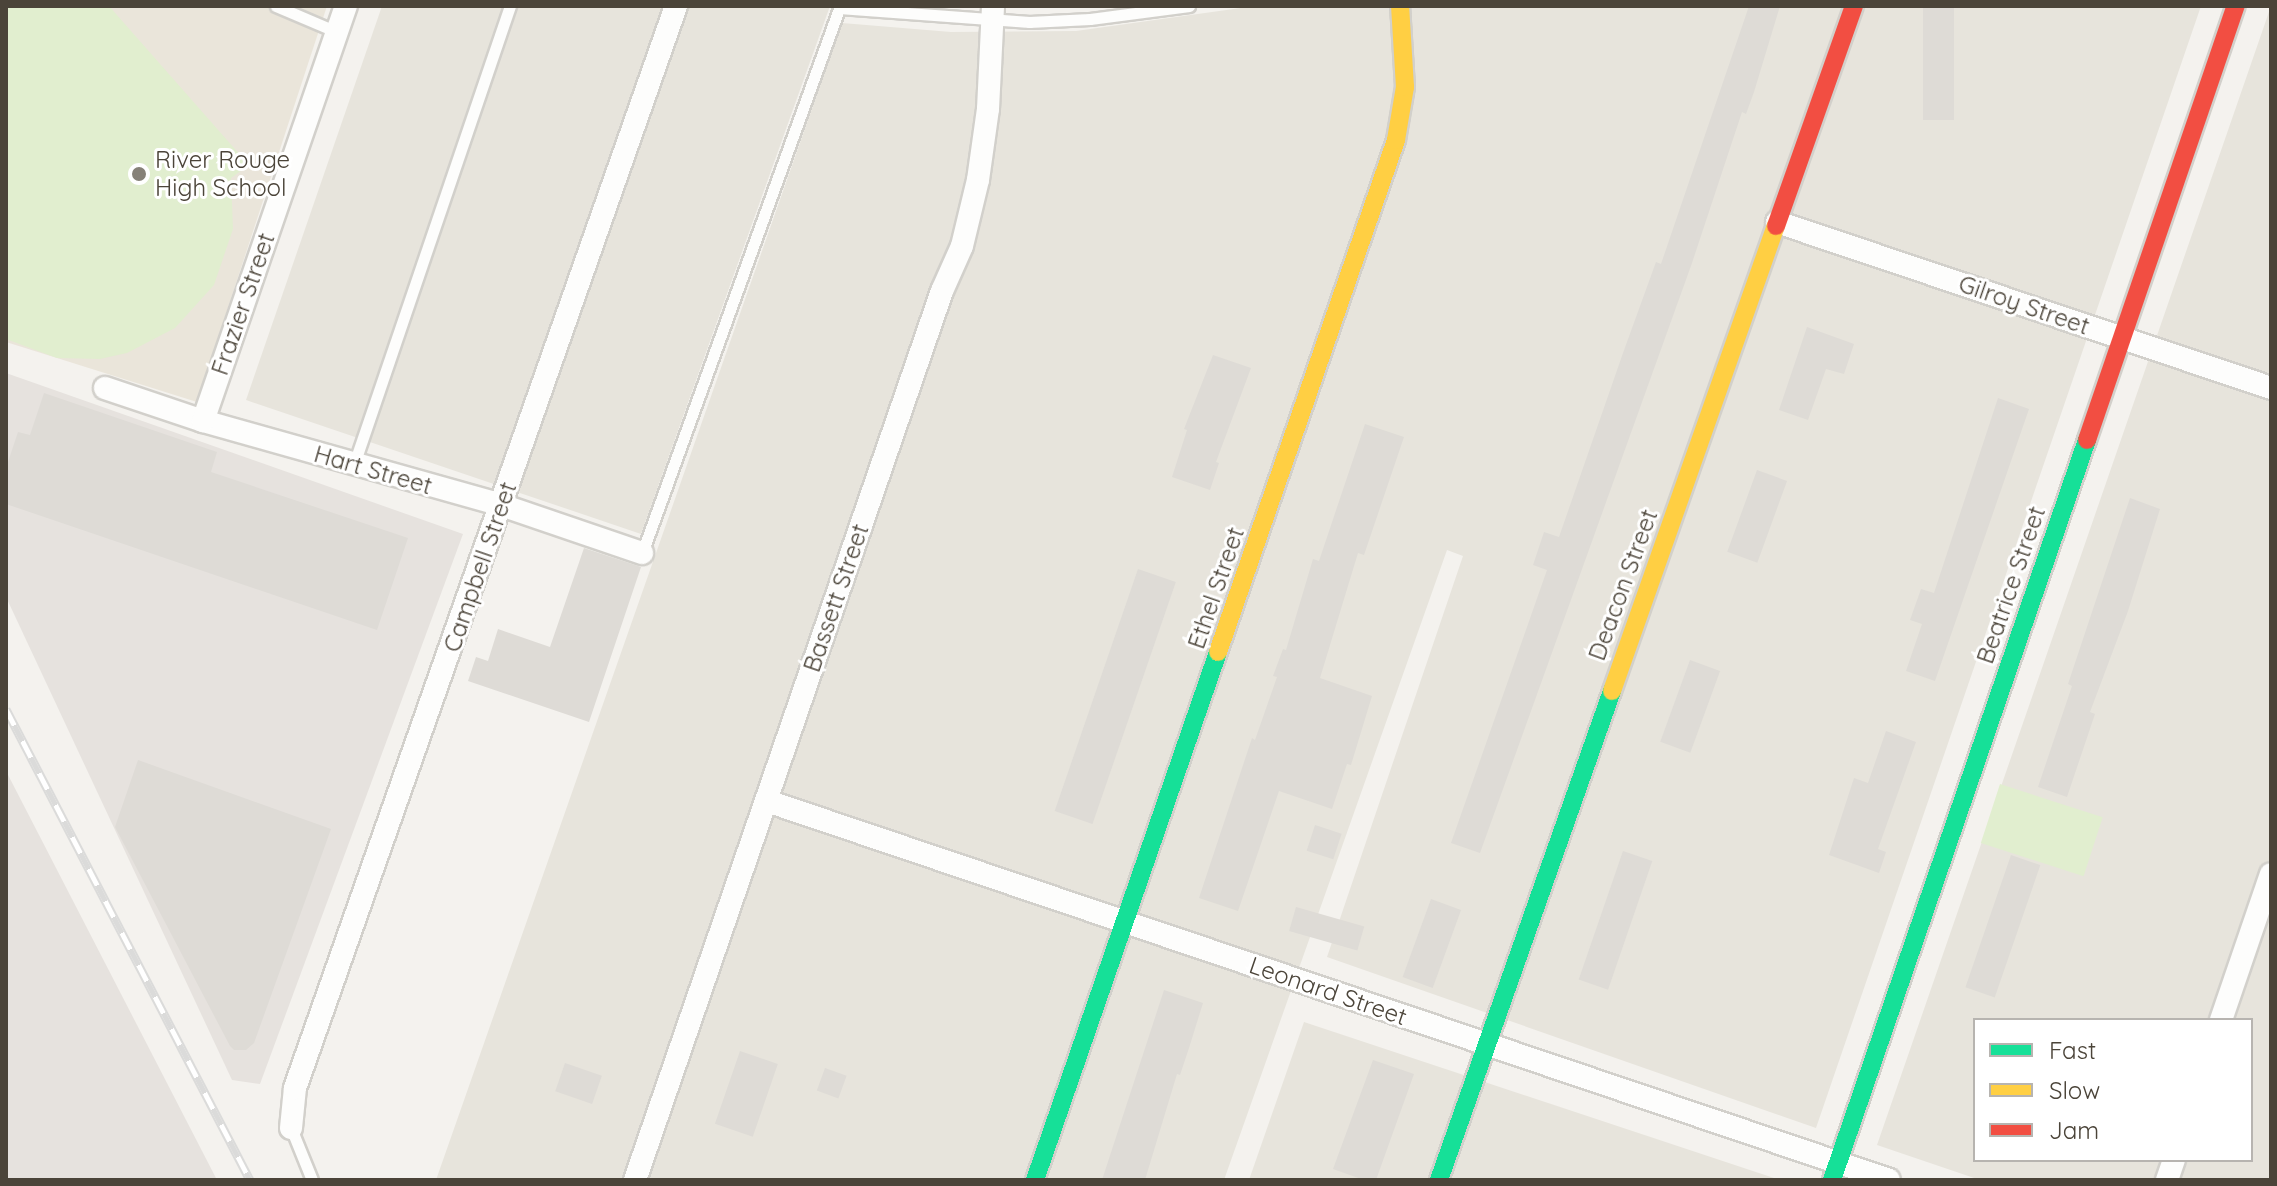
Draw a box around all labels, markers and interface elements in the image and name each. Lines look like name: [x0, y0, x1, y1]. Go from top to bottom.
place label: River Rouge High School: [155, 146, 290, 202]
marker: River Rouge High School: [130, 165, 148, 183]
street label: Frazier Street: [205, 229, 281, 379]
street label: Gilroy Street: [1955, 269, 2093, 341]
street label: Hart Street: [311, 439, 435, 501]
street label: Campbell Street: [437, 478, 523, 656]
street label: Beatrice Street: [1971, 503, 2051, 667]
street label: Deacon Street: [1582, 506, 1664, 664]
street label: Bassett Street: [797, 520, 875, 676]
street label: Ethel Street: [1182, 523, 1250, 653]
street label: Leonard Street: [1245, 951, 1411, 1031]
legend: [1973, 1018, 2253, 1162]
text: Fast: [2049, 1035, 2096, 1065]
text: Slow: [2049, 1075, 2100, 1105]
text: Jam: [2049, 1115, 2099, 1145]

